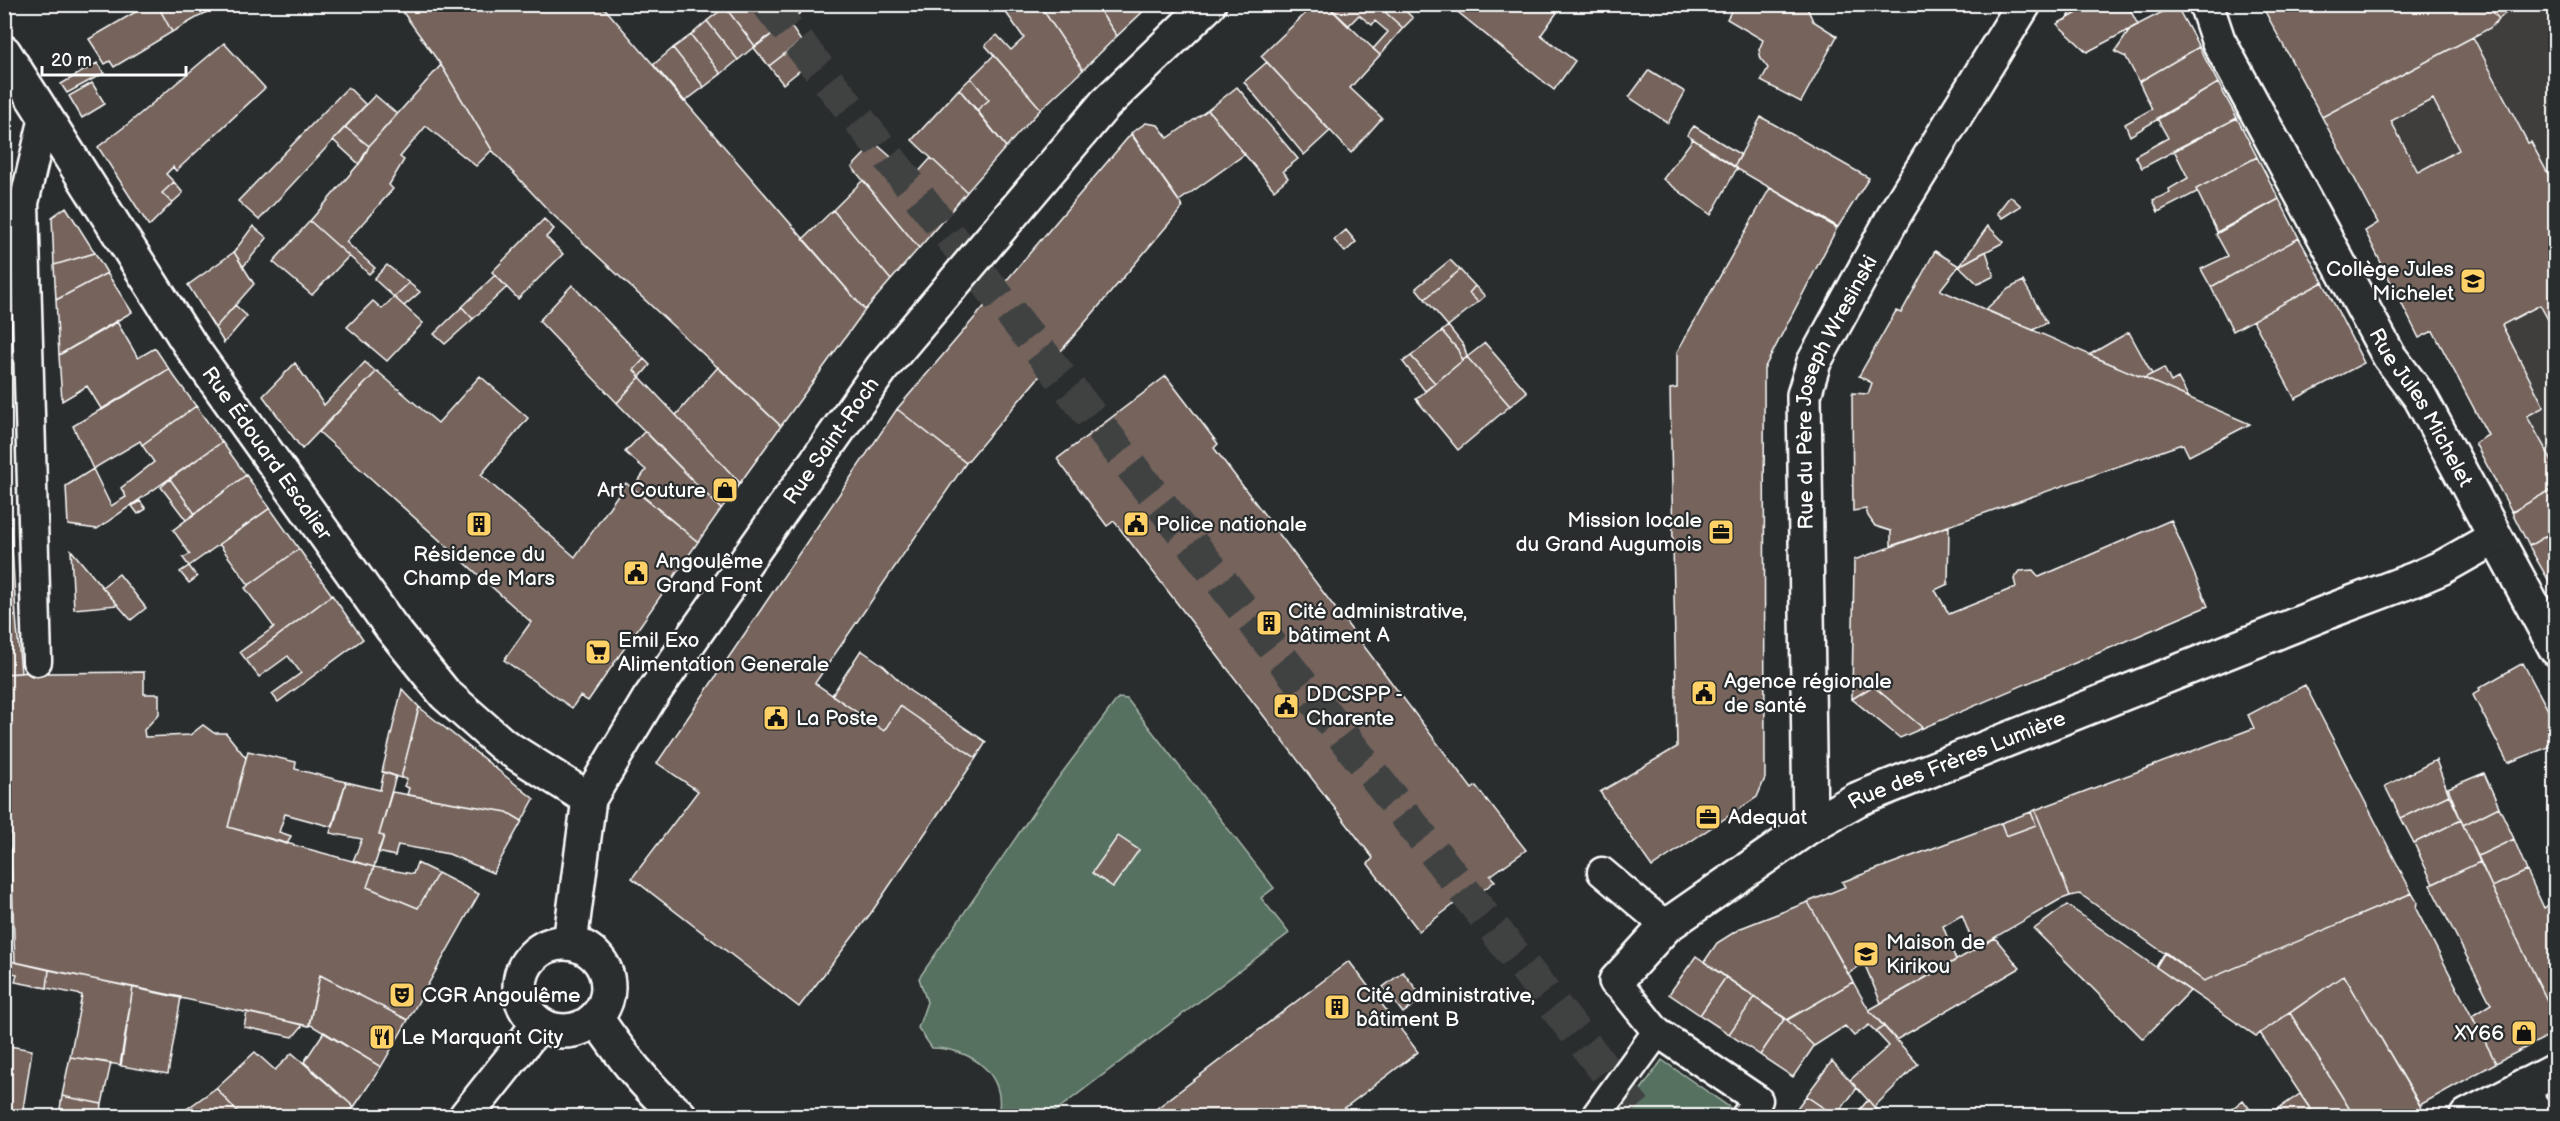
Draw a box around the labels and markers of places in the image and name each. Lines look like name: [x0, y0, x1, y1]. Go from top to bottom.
place label: Collège Jules Michelet: [2326, 257, 2455, 306]
school or university icon: Collège Jules Michelet: [2458, 266, 2488, 296]
shop icon: Art Couture: [710, 475, 740, 505]
place label: Art Couture: [597, 478, 706, 503]
place label: Mission locale du Grand Augumois: [1516, 508, 1702, 557]
building icon: Résidence du Champ de Mars: [464, 509, 494, 539]
public building icon: Police nationale: [1121, 509, 1151, 539]
place label: Police nationale: [1156, 512, 1307, 537]
office icon: Mission locale du Grand Augumois: [1706, 517, 1736, 547]
place label: Résidence du Champ de Mars: [403, 542, 555, 591]
place label: Angoulême Grand Font: [656, 549, 763, 598]
public building icon: Angoulême Grand Font: [621, 558, 651, 588]
place label: Cité administrative, bâtiment A: [1288, 599, 1467, 648]
building icon: Cité administrative, bâtiment A: [1254, 608, 1284, 638]
place label: Emil Exo Alimentation Generale: [618, 628, 829, 677]
supermarket icon: Emil Exo Alimentation Generale: [583, 637, 613, 667]
place label: Agence régionale de santé: [1724, 669, 1892, 718]
public building icon: Agence régionale de santé: [1689, 678, 1719, 708]
place label: DDCSPP - Charente: [1306, 682, 1403, 731]
public building icon: DDCSPP - Charente: [1271, 691, 1301, 721]
public building icon: La Poste: [761, 703, 791, 733]
place label: La Poste: [796, 706, 878, 731]
office icon: Adequat: [1693, 802, 1723, 832]
place label: Adequat: [1728, 805, 1808, 830]
place label: Maison de Kirikou: [1886, 930, 1985, 979]
school or university icon: Maison de Kirikou: [1851, 939, 1881, 969]
theatre icon: CGR Angoulême: [387, 980, 417, 1010]
place label: CGR Angoulême: [422, 983, 581, 1008]
place label: Cité administrative, bâtiment B: [1356, 983, 1535, 1032]
building icon: Cité administrative, bâtiment B: [1322, 992, 1352, 1022]
shop icon: XY66: [2509, 1018, 2539, 1048]
place label: XY66: [2453, 1021, 2504, 1046]
restaurant icon: Le Marquant City: [367, 1022, 397, 1052]
place label: Le Marquant City: [401, 1025, 564, 1050]

